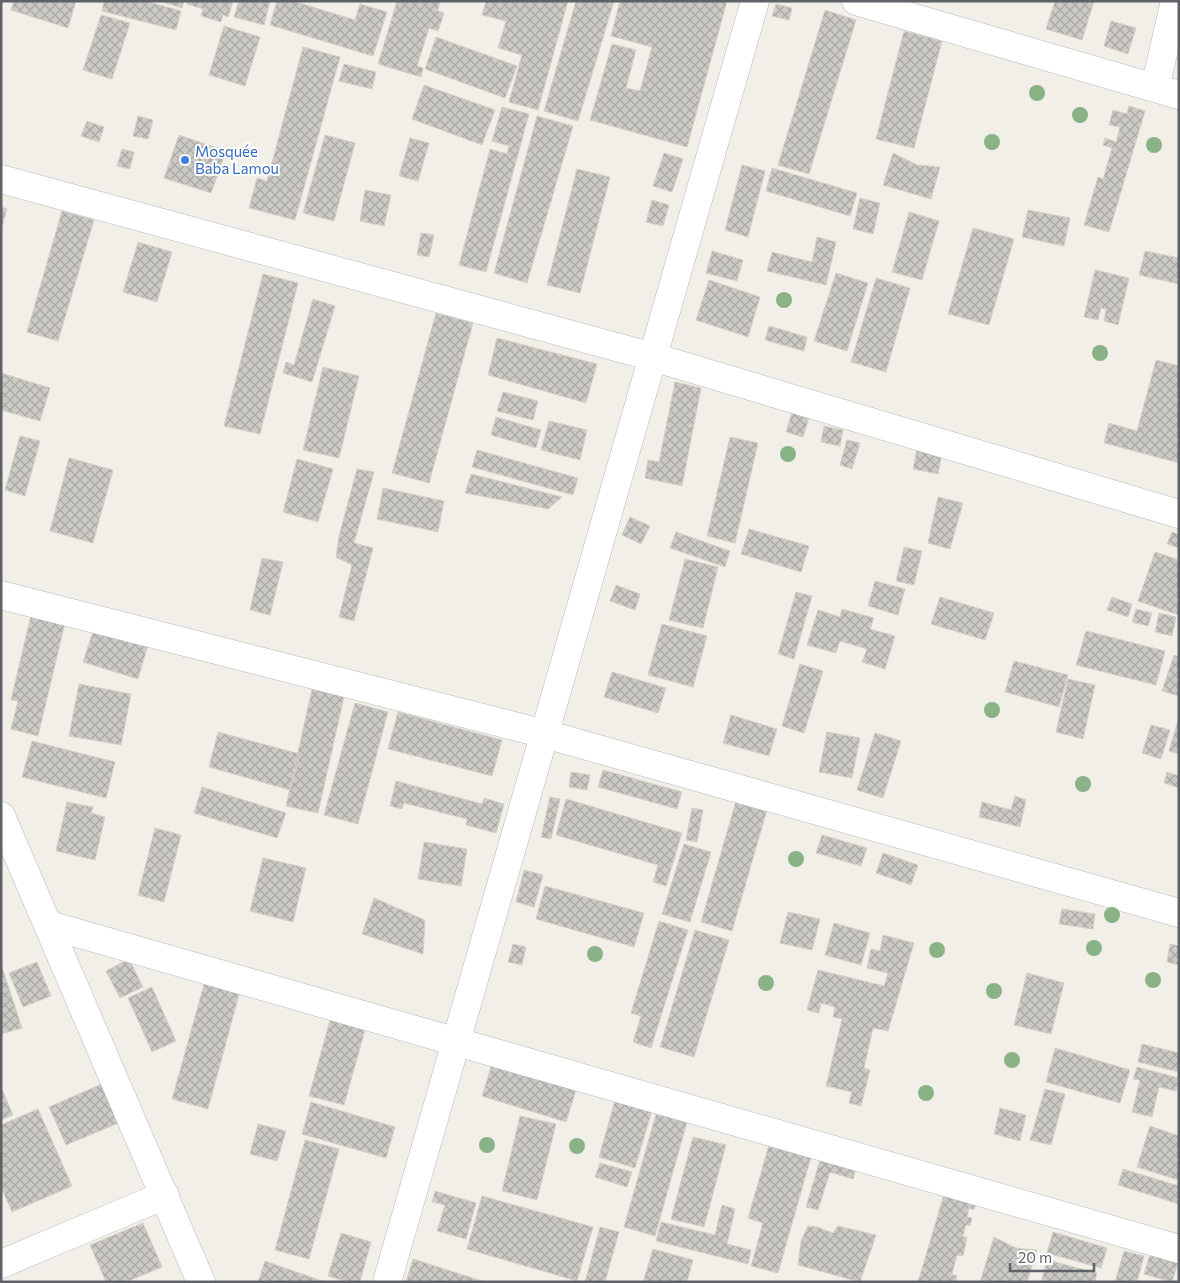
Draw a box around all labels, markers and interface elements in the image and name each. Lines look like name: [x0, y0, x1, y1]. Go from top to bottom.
place label: Mosquée Baba Lamou: [195, 142, 279, 177]
marker: Mosquée Baba Lamou: [179, 154, 191, 166]
scale bar: [1010, 1240, 1094, 1272]
text: 20 m: [1018, 1248, 1052, 1266]

